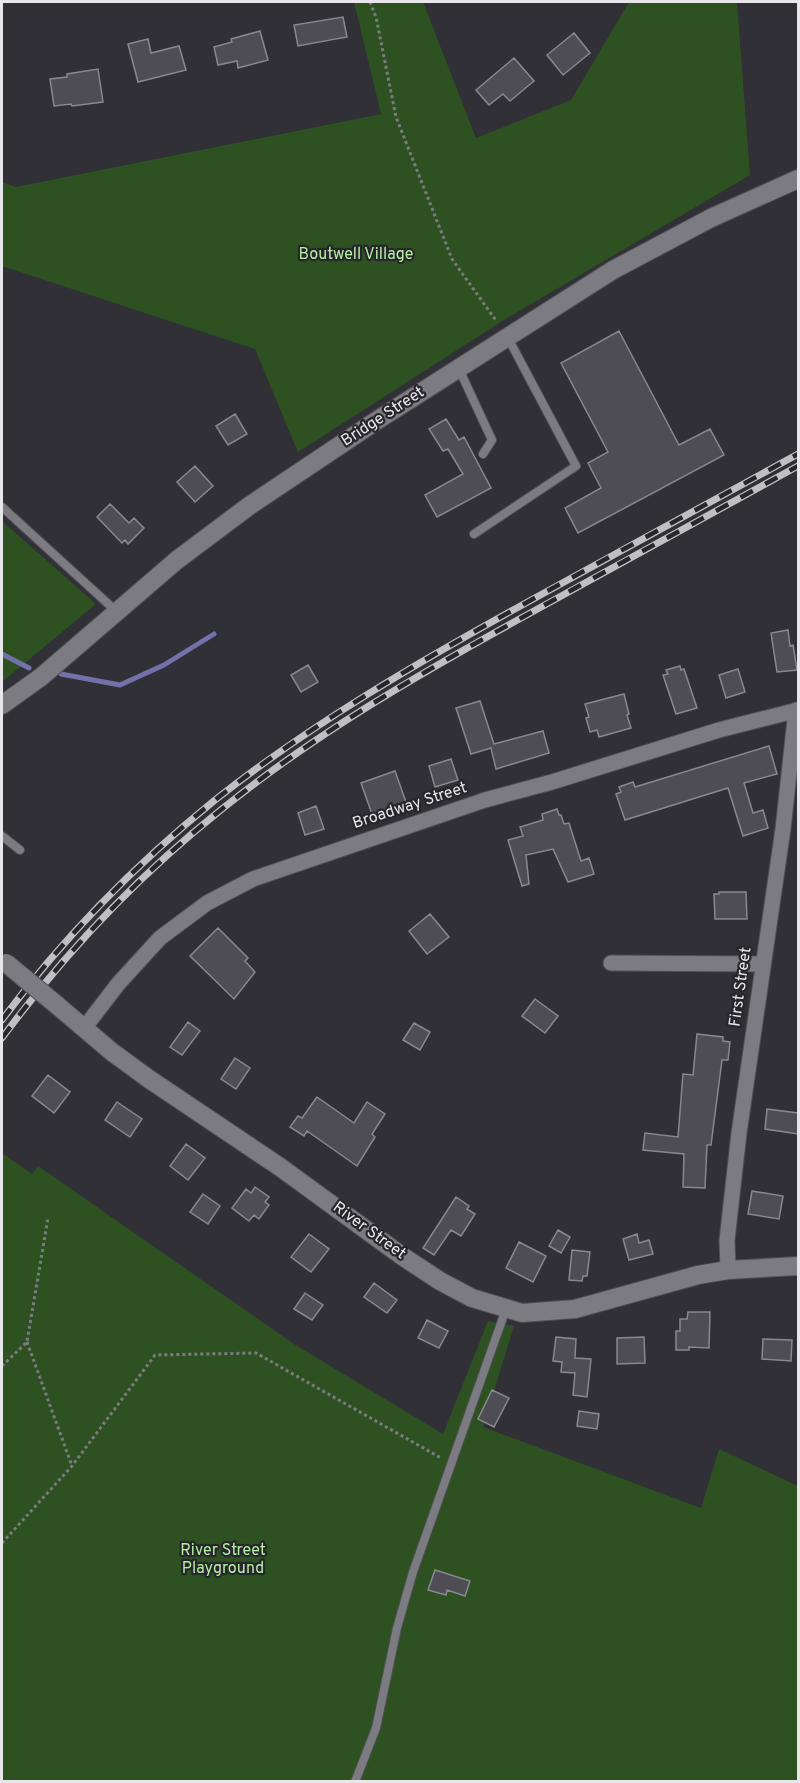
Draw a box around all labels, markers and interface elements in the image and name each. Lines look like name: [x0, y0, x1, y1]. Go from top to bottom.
park label: Boutwell Village: [299, 245, 413, 265]
street label: Bridge Street: [338, 383, 428, 451]
street label: Broadway Street: [350, 778, 470, 834]
street label: First Street: [726, 946, 756, 1028]
street label: River Street: [328, 1198, 410, 1264]
park label: River Street Playground: [180, 1541, 266, 1579]

